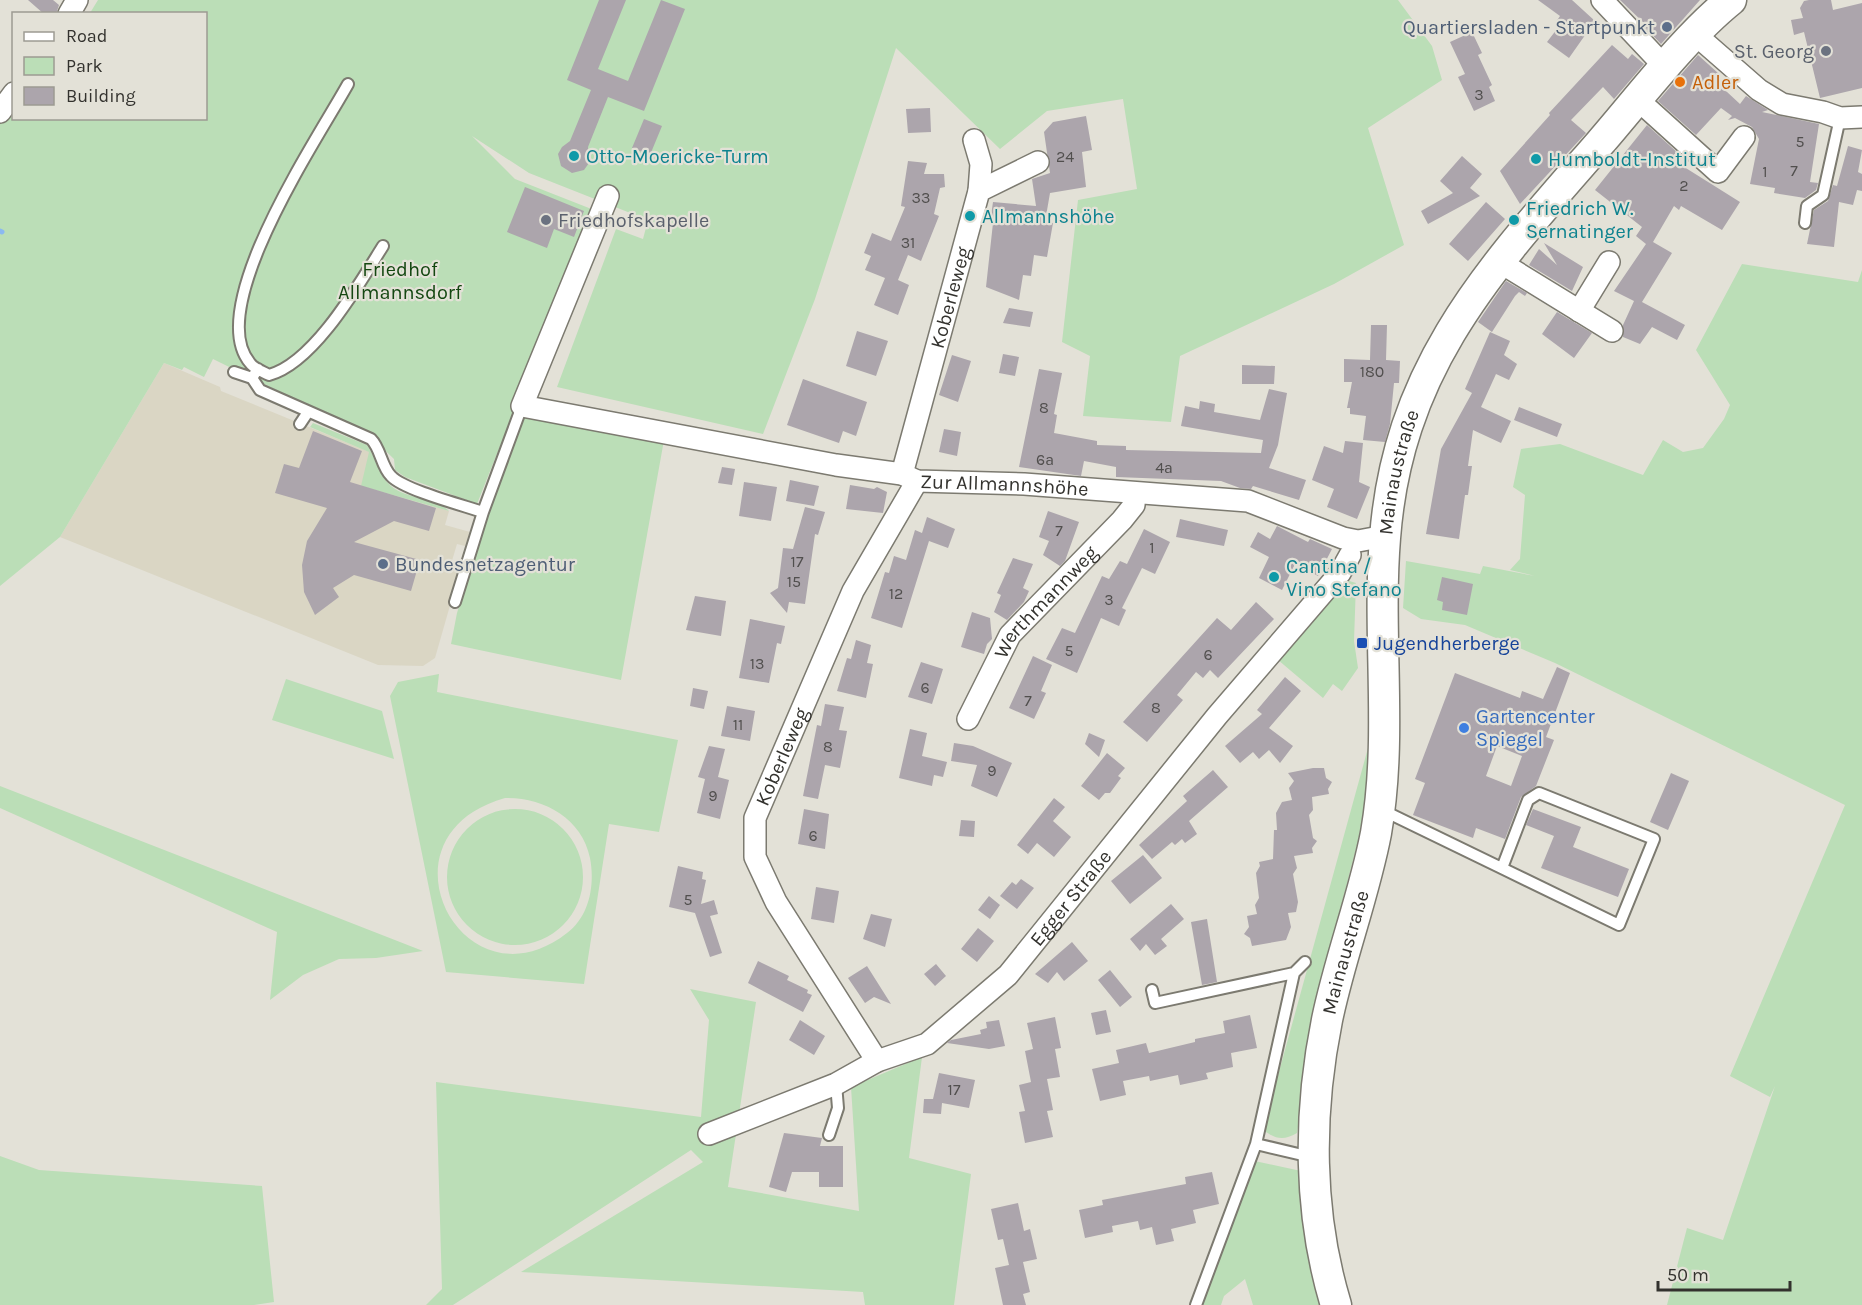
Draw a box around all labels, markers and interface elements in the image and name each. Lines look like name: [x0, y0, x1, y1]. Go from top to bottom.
legend: [12, 12, 207, 120]
place label: Quartiersladen - Startpunkt: [1403, 16, 1655, 39]
marker: Quartiersladen - Startpunkt: [1660, 20, 1674, 34]
text: Road: [66, 25, 107, 47]
place label: St. Georg: [1734, 40, 1814, 63]
marker: St. Georg: [1819, 44, 1833, 58]
text: Park: [66, 55, 103, 77]
place label: Adler: [1692, 71, 1739, 94]
marker: Adler: [1673, 75, 1687, 89]
text: Building: [66, 85, 136, 107]
house number: 3: [1474, 85, 1484, 104]
house number: 5: [1795, 132, 1805, 151]
place label: Otto-Moericke-Turm: [586, 145, 769, 168]
house number: 24: [1056, 147, 1074, 166]
place label: Humboldt-Institut: [1548, 148, 1716, 171]
marker: Otto-Moericke-Turm: [567, 149, 581, 163]
marker: Humboldt-Institut: [1529, 152, 1543, 166]
house number: 7: [1790, 161, 1798, 180]
house number: 1: [1762, 162, 1768, 181]
house number: 2: [1679, 176, 1689, 195]
house number: 33: [912, 188, 930, 207]
place label: Friedrich W. Sernatinger: [1526, 197, 1634, 243]
place label: Allmannshöhe: [982, 205, 1114, 228]
place label: Friedhofskapelle: [558, 209, 709, 232]
marker: Allmannshöhe: [963, 209, 977, 223]
marker: Friedhofskapelle: [539, 213, 553, 227]
marker: Friedrich W. Sernatinger: [1507, 213, 1521, 227]
house number: 31: [901, 233, 915, 252]
street label: Koberleweg: [925, 244, 975, 351]
park label: Friedhof Allmannsdorf: [338, 258, 462, 304]
house number: 180: [1360, 362, 1384, 381]
house number: 8: [1039, 398, 1049, 417]
street label: Mainaustraße: [1374, 406, 1423, 536]
house number: 6a: [1036, 450, 1054, 469]
house number: 4a: [1155, 458, 1173, 477]
street label: Zur Allmannshöhe: [920, 470, 1089, 500]
house number: 7: [1055, 521, 1063, 540]
house number: 1: [1149, 538, 1155, 557]
street label: Werthmannweg: [989, 541, 1102, 662]
house number: 17: [791, 552, 804, 571]
place label: Bundesnetzagentur: [395, 553, 576, 576]
place label: Cantina / Vino Stefano: [1286, 555, 1402, 601]
marker: Bundesnetzagentur: [376, 557, 390, 571]
marker: Cantina / Vino Stefano: [1267, 570, 1281, 584]
house number: 15: [787, 572, 801, 591]
house number: 12: [889, 584, 903, 603]
house number: 3: [1104, 590, 1114, 609]
place label: Jugendherberge: [1374, 632, 1520, 655]
marker: Jugendherberge: [1355, 636, 1369, 650]
house number: 5: [1064, 641, 1074, 660]
house number: 6: [1203, 645, 1213, 664]
house number: 13: [750, 654, 764, 673]
house number: 6: [920, 678, 930, 697]
house number: 7: [1024, 691, 1032, 710]
house number: 8: [1151, 698, 1161, 717]
street label: Koberleweg: [750, 704, 813, 809]
place label: Gartencenter Spiegel: [1476, 705, 1595, 751]
house number: 11: [733, 715, 743, 734]
marker: Gartencenter Spiegel: [1457, 721, 1471, 735]
house number: 8: [823, 737, 833, 756]
house number: 9: [987, 761, 997, 780]
house number: 9: [708, 786, 718, 805]
house number: 6: [808, 826, 818, 845]
street label: Egger Straße: [1025, 845, 1116, 950]
street label: Mainaustraße: [1317, 888, 1373, 1017]
house number: 5: [683, 890, 693, 909]
house number: 17: [948, 1080, 961, 1099]
scale bar: [1658, 1254, 1790, 1292]
text: 50 m: [1667, 1264, 1709, 1286]

